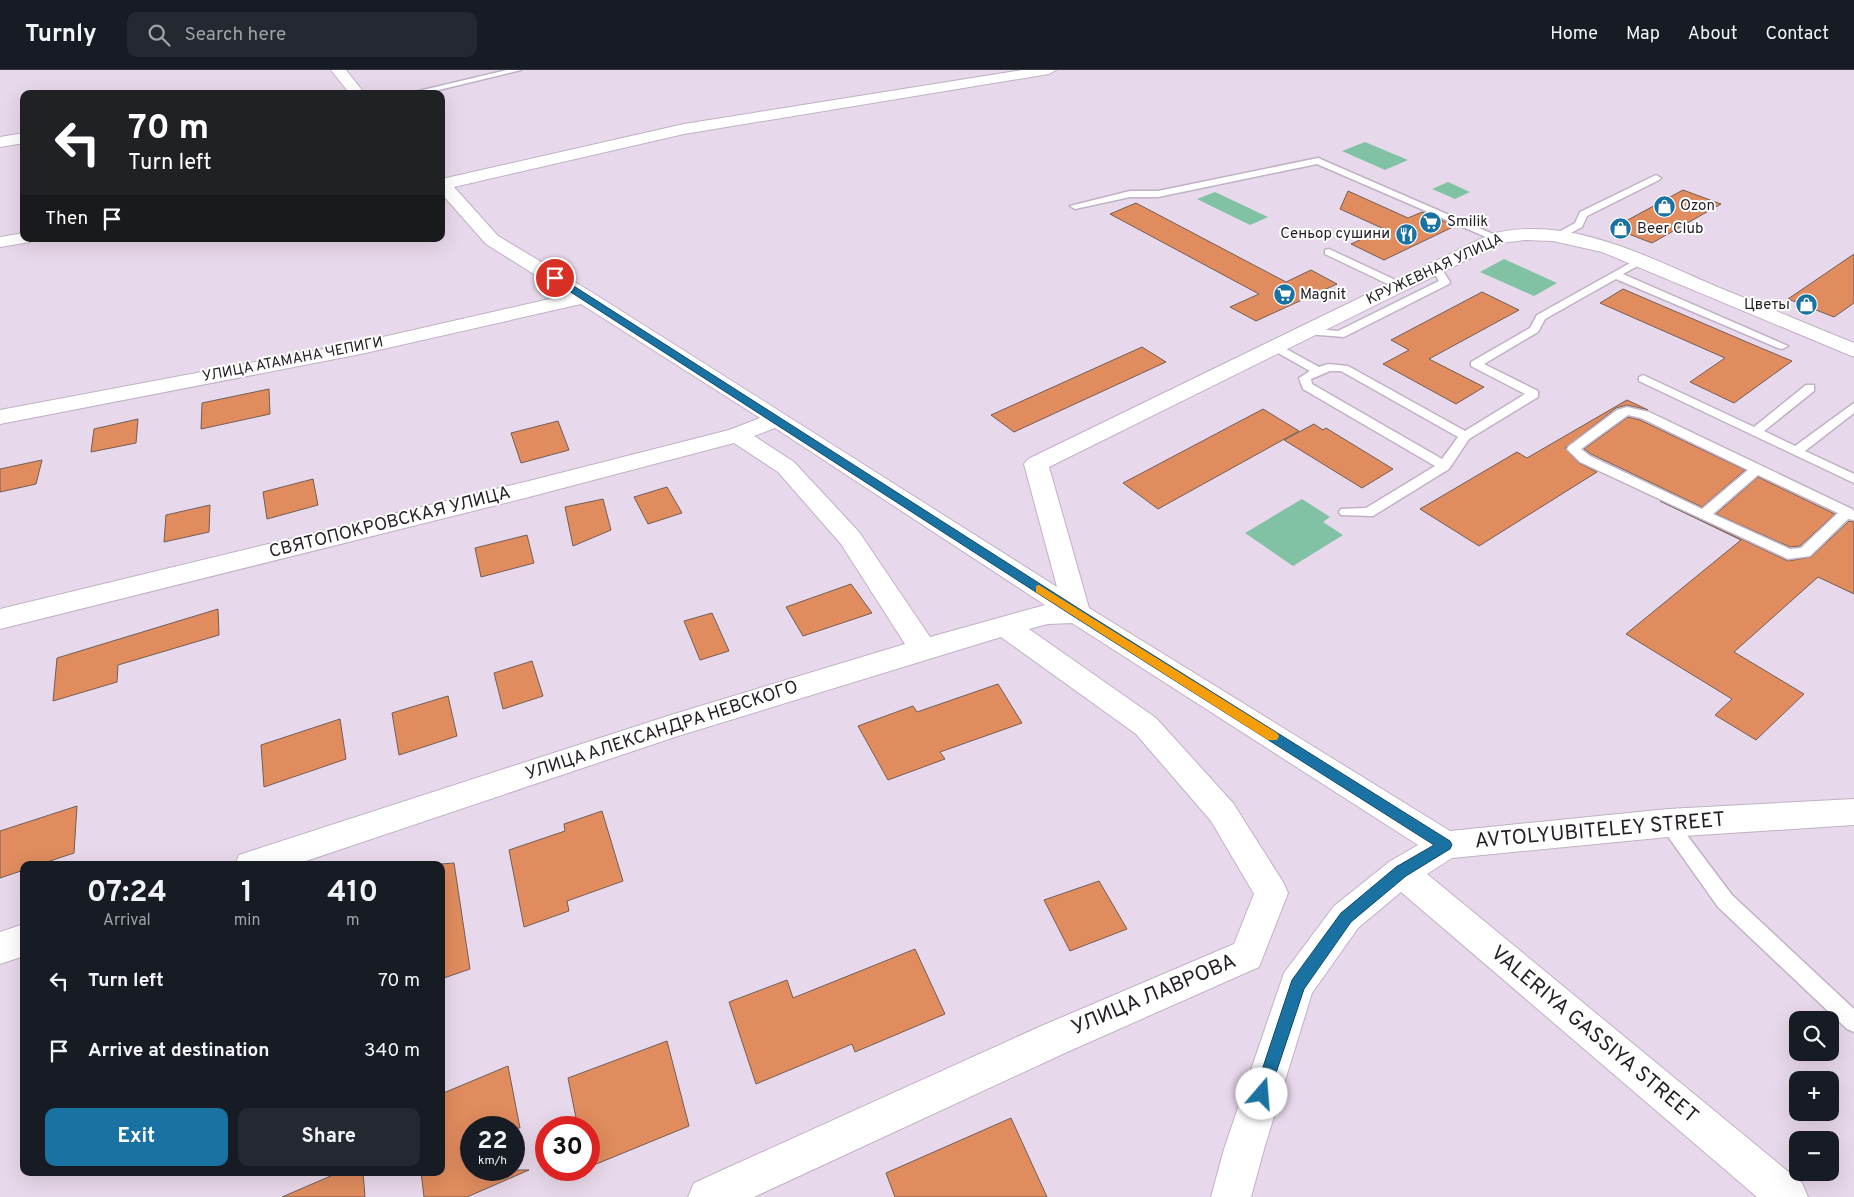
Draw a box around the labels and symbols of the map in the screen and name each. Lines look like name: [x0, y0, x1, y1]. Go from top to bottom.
shop icon: Ozon: [1652, 194, 1676, 218]
place label: Ozon: [1680, 197, 1715, 216]
supermarket icon: Smilik: [1419, 210, 1443, 234]
place label: Smilik: [1447, 213, 1488, 232]
shop icon: Beer Club: [1609, 217, 1633, 241]
place label: Beer Club: [1637, 220, 1703, 239]
restaurant icon: Сеньор сушини: [1394, 222, 1418, 246]
place label: Сеньор сушини: [1280, 225, 1390, 244]
street label: КРУЖЕВНАЯ УЛИЦА: [1364, 230, 1506, 310]
pin: [534, 257, 576, 299]
supermarket icon: Magnit: [1272, 283, 1296, 307]
place label: Magnit: [1300, 286, 1346, 305]
shop icon: Цветы: [1794, 293, 1818, 317]
place label: Цветы: [1744, 296, 1790, 315]
street label: УЛИЦА АТАМАНА ЧЕПИГИ: [201, 333, 385, 387]
street label: СВЯТОПОКРОВСКАЯ УЛИЦА: [267, 482, 513, 564]
street label: УЛИЦА АЛЕКСАНДРА НЕВСКОГО: [523, 676, 801, 786]
street label: AVTOLYUBITELEY STREET: [1474, 807, 1726, 855]
street label: VALERIYA GASSIYA STREET: [1484, 940, 1704, 1130]
street label: УЛИЦА ЛАВРОВА: [1068, 948, 1240, 1042]
position arrow: [1235, 1067, 1287, 1119]
speed limit sign: 30: [535, 1116, 600, 1181]

